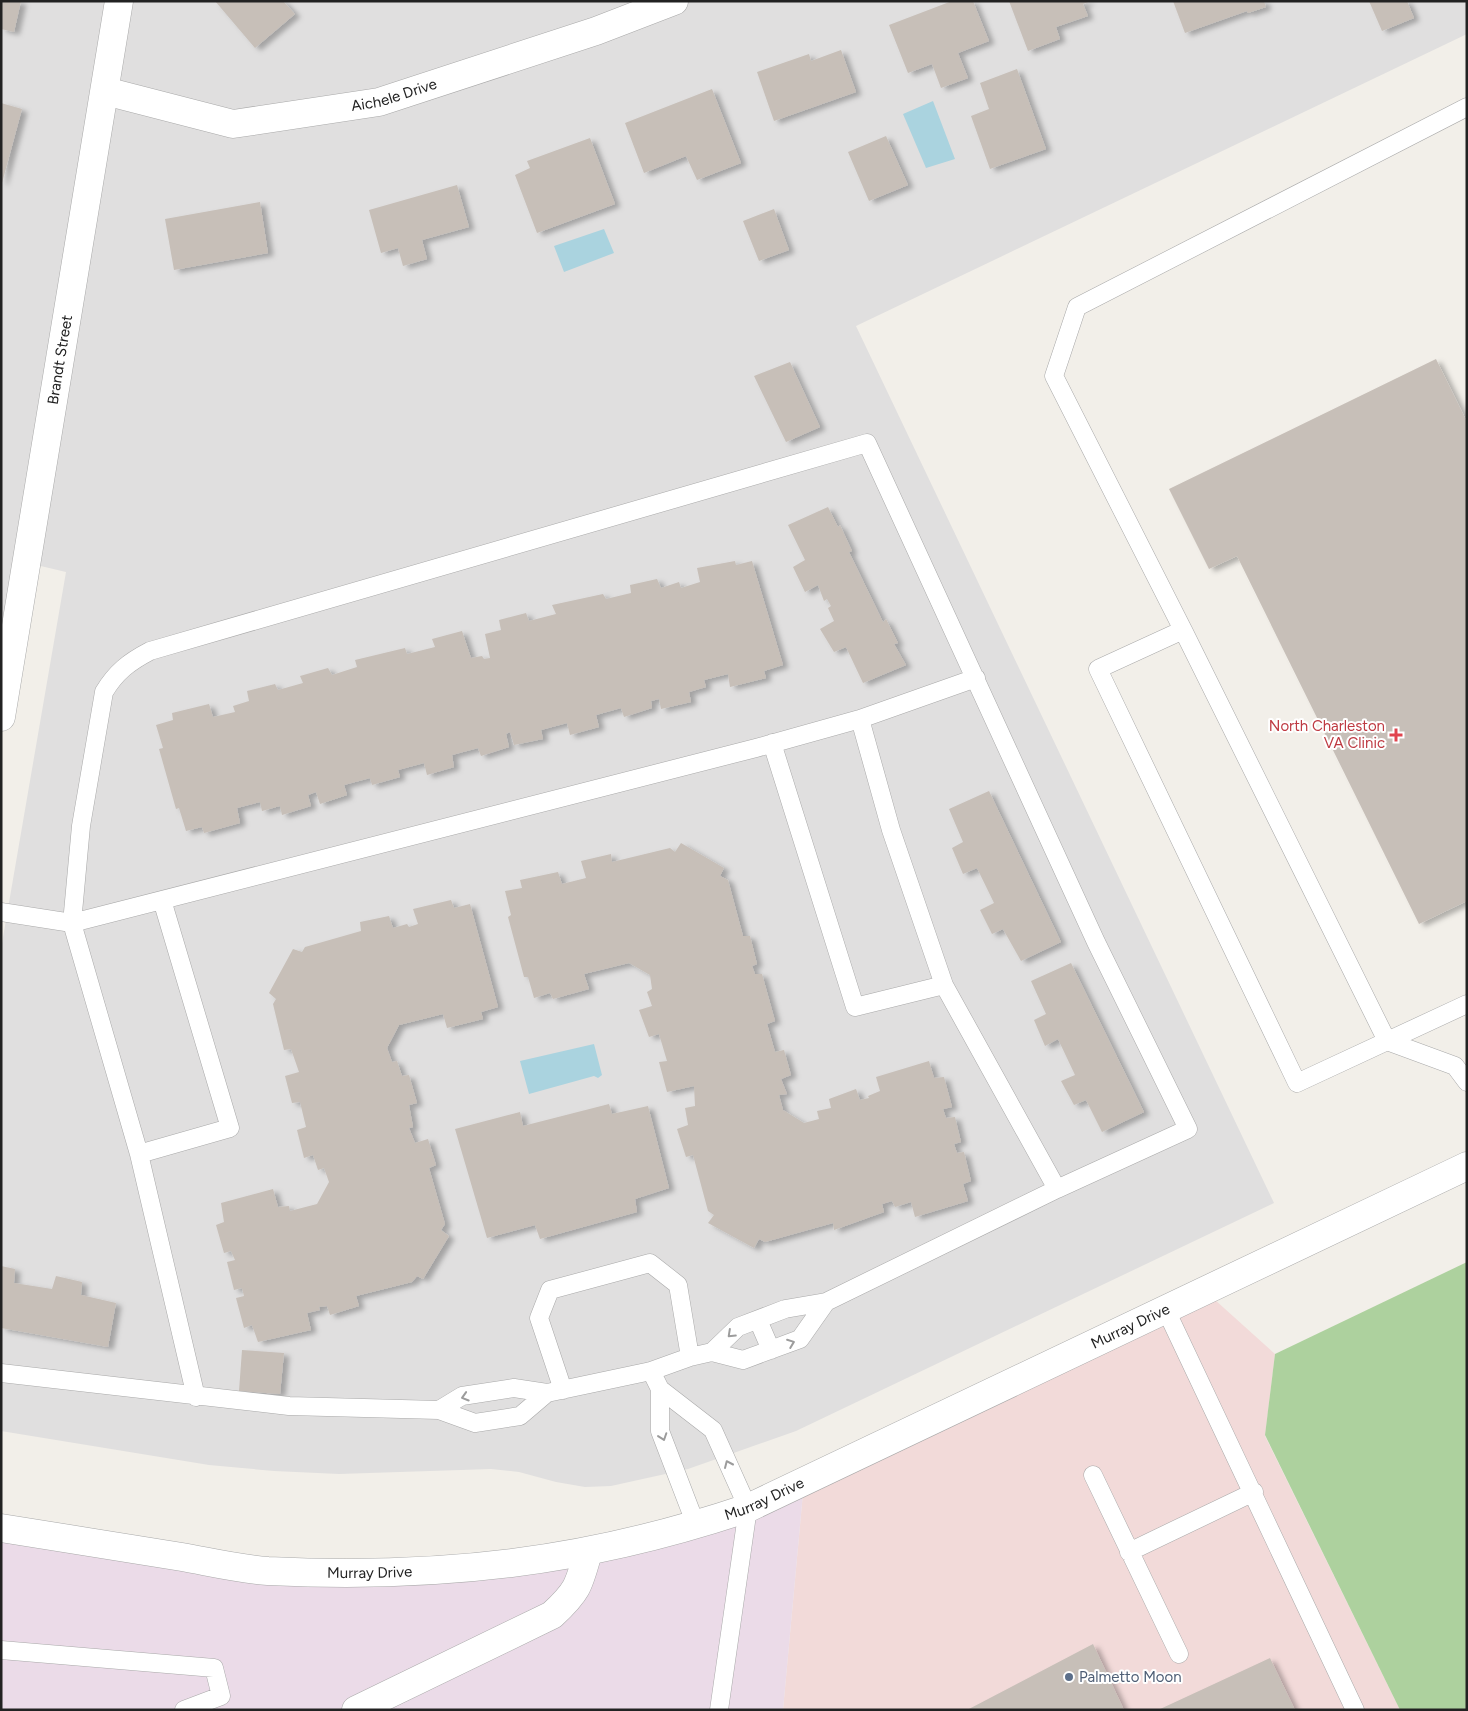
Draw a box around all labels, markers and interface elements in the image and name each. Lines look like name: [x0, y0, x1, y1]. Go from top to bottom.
street label: Aichele Drive: [350, 75, 439, 115]
street label: Brandt Street: [44, 313, 76, 406]
place label: North Charleston VA Clinic: [1269, 717, 1385, 752]
marker: North Charleston VA Clinic: [1389, 728, 1403, 742]
street label: Murray Drive: [1088, 1300, 1173, 1353]
one-way arrow: [728, 1328, 737, 1337]
one-way arrow: [787, 1338, 795, 1348]
one-way arrow: [461, 1391, 470, 1401]
one-way arrow: [657, 1432, 667, 1441]
one-way arrow: [723, 1460, 734, 1469]
street label: Murray Drive: [722, 1474, 807, 1524]
street label: Murray Drive: [327, 1563, 413, 1582]
place label: Palmetto Moon: [1079, 1668, 1182, 1686]
marker: Palmetto Moon: [1063, 1671, 1075, 1683]

